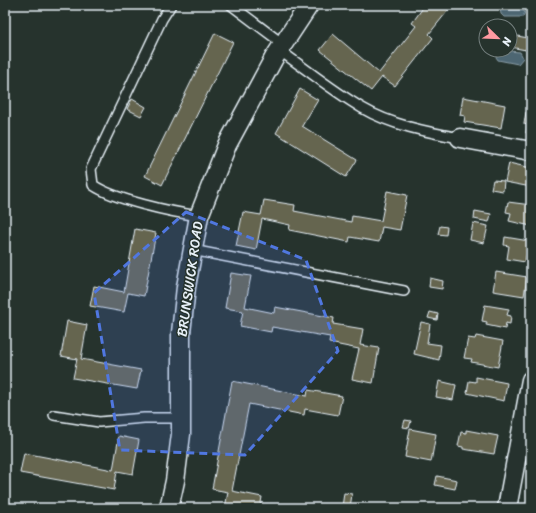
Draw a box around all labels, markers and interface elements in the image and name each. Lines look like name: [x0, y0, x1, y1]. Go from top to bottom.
north arrow: [478, 18, 518, 58]
text: N: [496, 34, 517, 49]
street label: BRUNSWICK ROAD: [170, 219, 211, 338]

